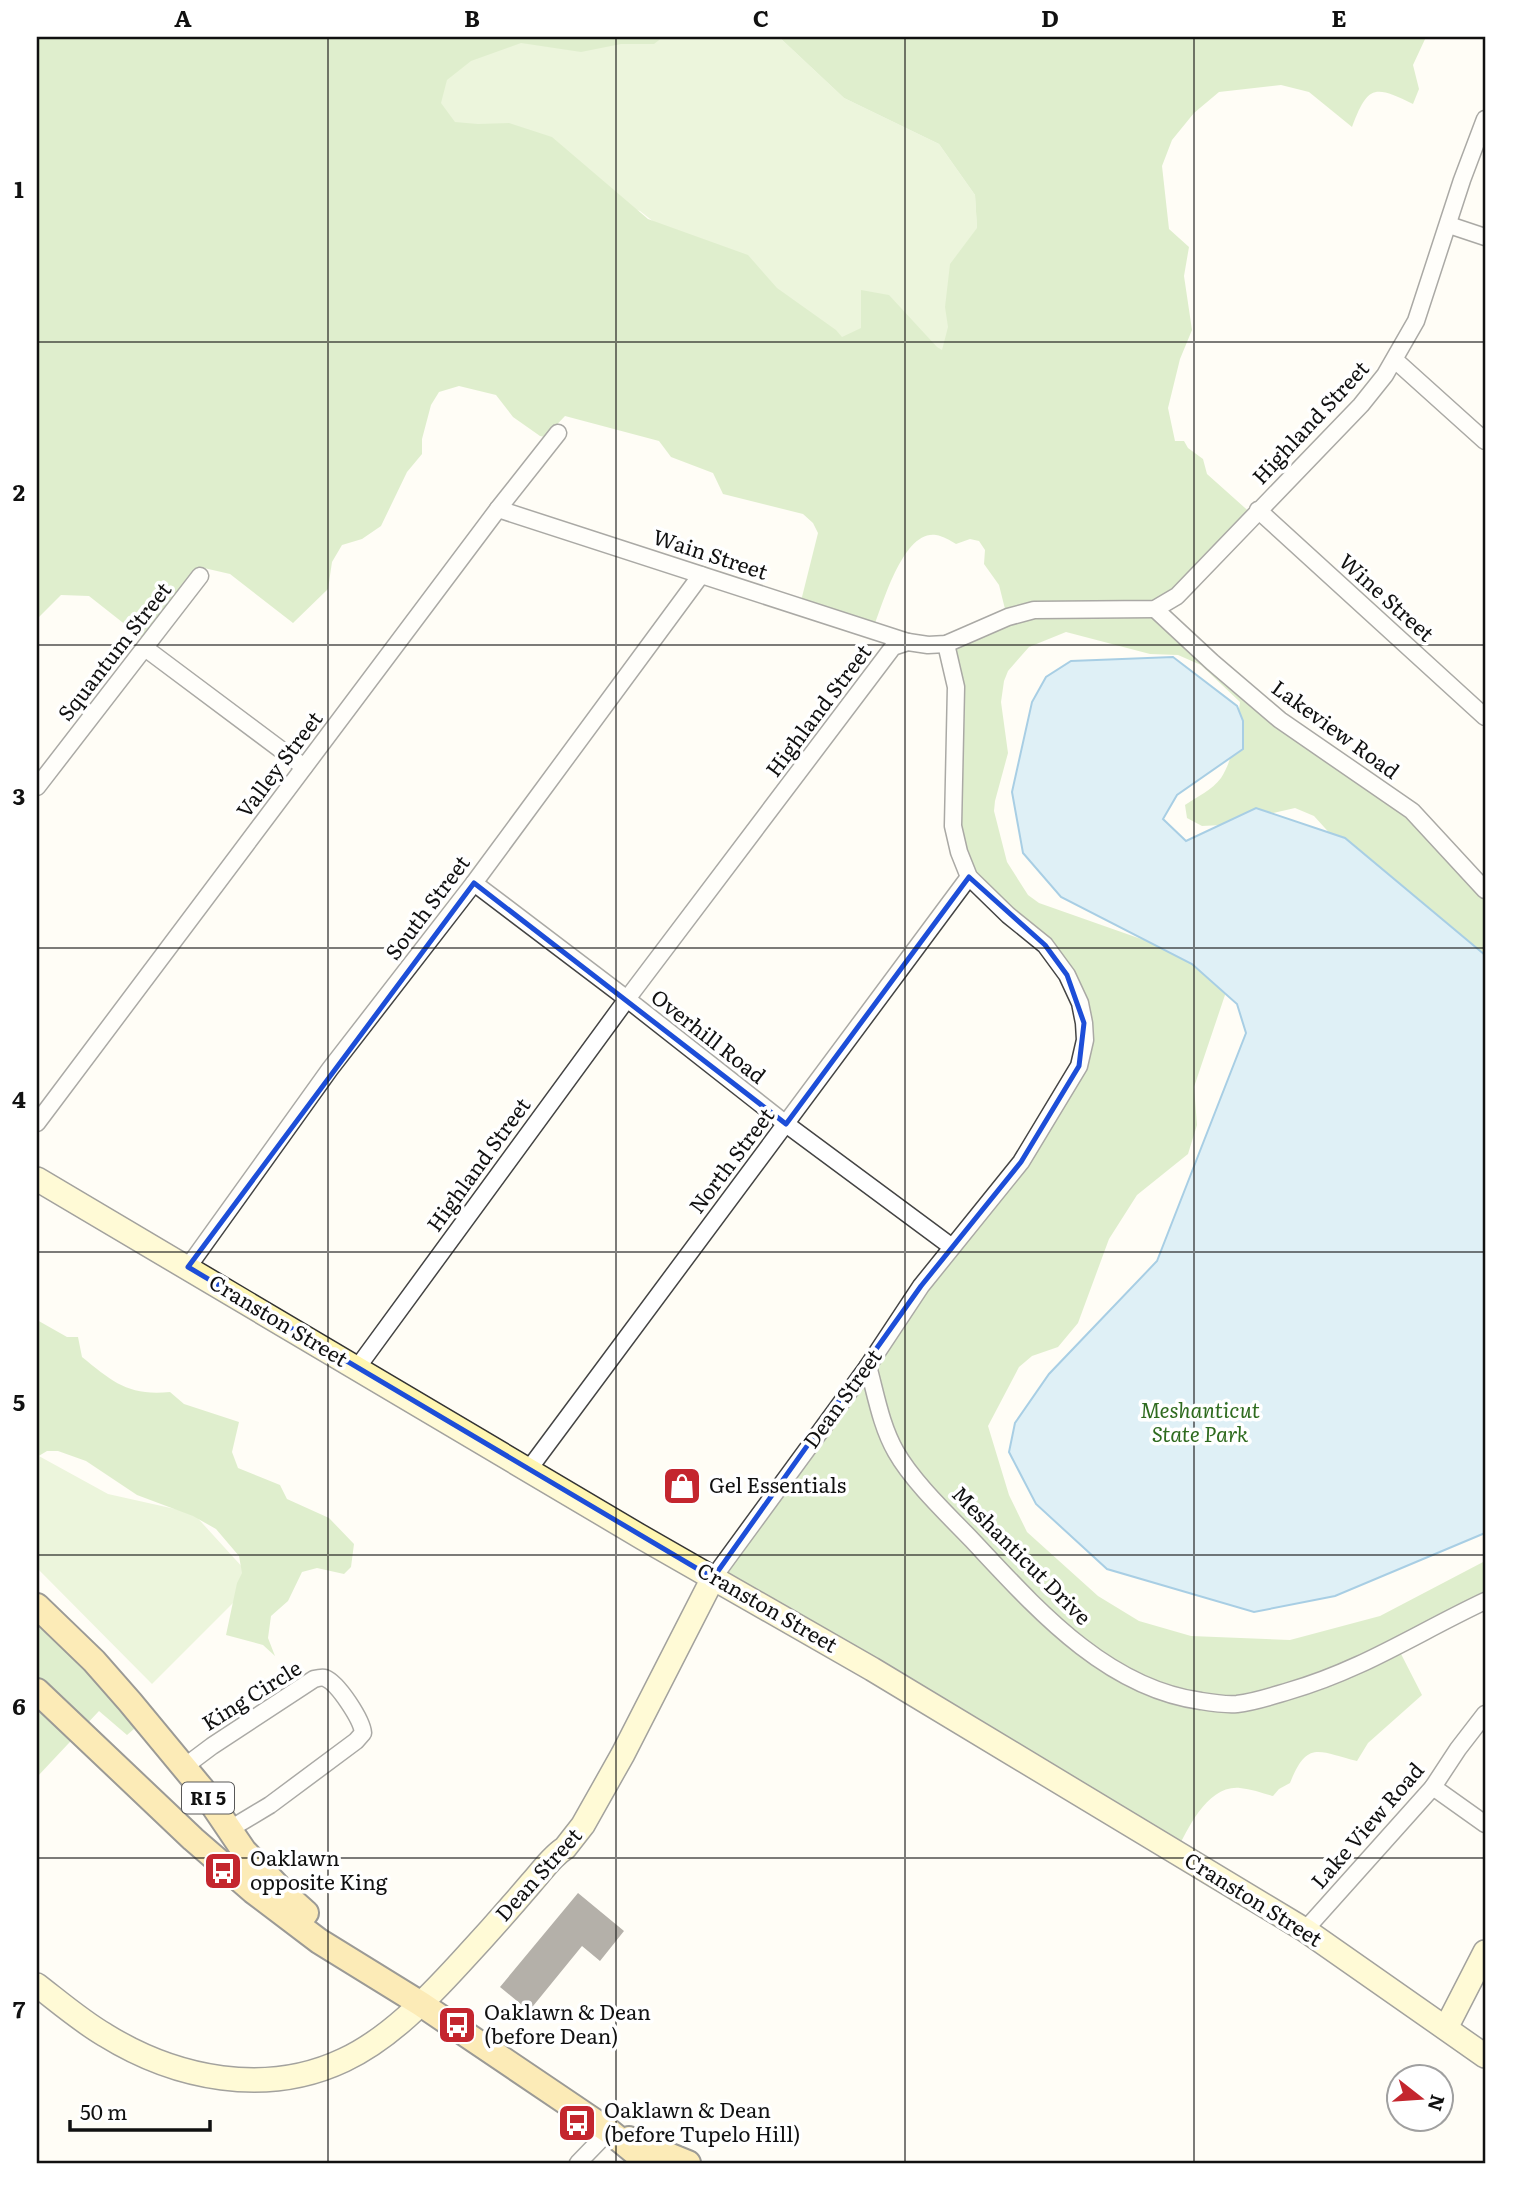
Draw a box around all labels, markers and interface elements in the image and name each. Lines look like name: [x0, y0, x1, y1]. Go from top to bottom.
text: A: [174, 0, 192, 34]
text: B: [464, 0, 480, 34]
text: C: [753, 0, 769, 34]
text: D: [1041, 0, 1059, 34]
text: E: [1331, 0, 1347, 34]
text: 1: [14, 171, 24, 205]
street label: Highland Street: [1244, 352, 1375, 490]
text: 2: [13, 474, 25, 508]
street label: Wain Street: [649, 519, 773, 586]
street label: Wine Street: [1333, 545, 1442, 648]
street label: Squantum Street: [49, 574, 178, 727]
street label: Highland Street: [757, 636, 878, 782]
street label: Lakeview Road: [1266, 671, 1407, 785]
street label: Valley Street: [228, 703, 329, 823]
text: 3: [13, 778, 25, 812]
street label: South Street: [376, 847, 476, 965]
street label: Overhill Road: [646, 980, 774, 1090]
text: 4: [12, 1081, 26, 1115]
street label: Highland Street: [418, 1090, 537, 1237]
street label: North Street: [680, 1100, 780, 1219]
street label: Cranston Street: [204, 1265, 355, 1373]
street label: Dean Street: [794, 1341, 888, 1454]
text: 5: [13, 1384, 25, 1418]
park label: Meshanticut State Park: [1140, 1393, 1260, 1448]
shop icon: Gel Essentials: [661, 1465, 703, 1507]
place label: Gel Essentials: [709, 1468, 846, 1499]
street label: Meshanticut Drive: [946, 1478, 1099, 1631]
street label: Cranston Street: [692, 1553, 845, 1659]
street label: King Circle: [195, 1651, 307, 1737]
text: 6: [12, 1688, 26, 1722]
street label: Lake View Road: [1302, 1754, 1430, 1894]
road number: RI 5: [182, 1782, 234, 1814]
street label: Dean Street: [487, 1819, 588, 1927]
place label: Oaklawn opposite King: [250, 1841, 388, 1896]
street label: Cranston Street: [1179, 1843, 1330, 1953]
bus stop icon: Oaklawn opposite King: [202, 1850, 244, 1892]
text: 7: [13, 1991, 26, 2025]
place label: Oaklawn & Dean (before Dean): [484, 1995, 651, 2050]
bus stop icon: Oaklawn & Dean (before Dean): [436, 2004, 478, 2046]
north arrow: [1386, 2064, 1456, 2134]
scale bar: [70, 2088, 210, 2132]
text: N: [1421, 2092, 1453, 2115]
place label: Oaklawn & Dean (before Tupelo Hill): [604, 2093, 800, 2148]
text: 50 m: [80, 2095, 127, 2126]
bus stop icon: Oaklawn & Dean (before Tupelo Hill): [556, 2102, 598, 2144]

